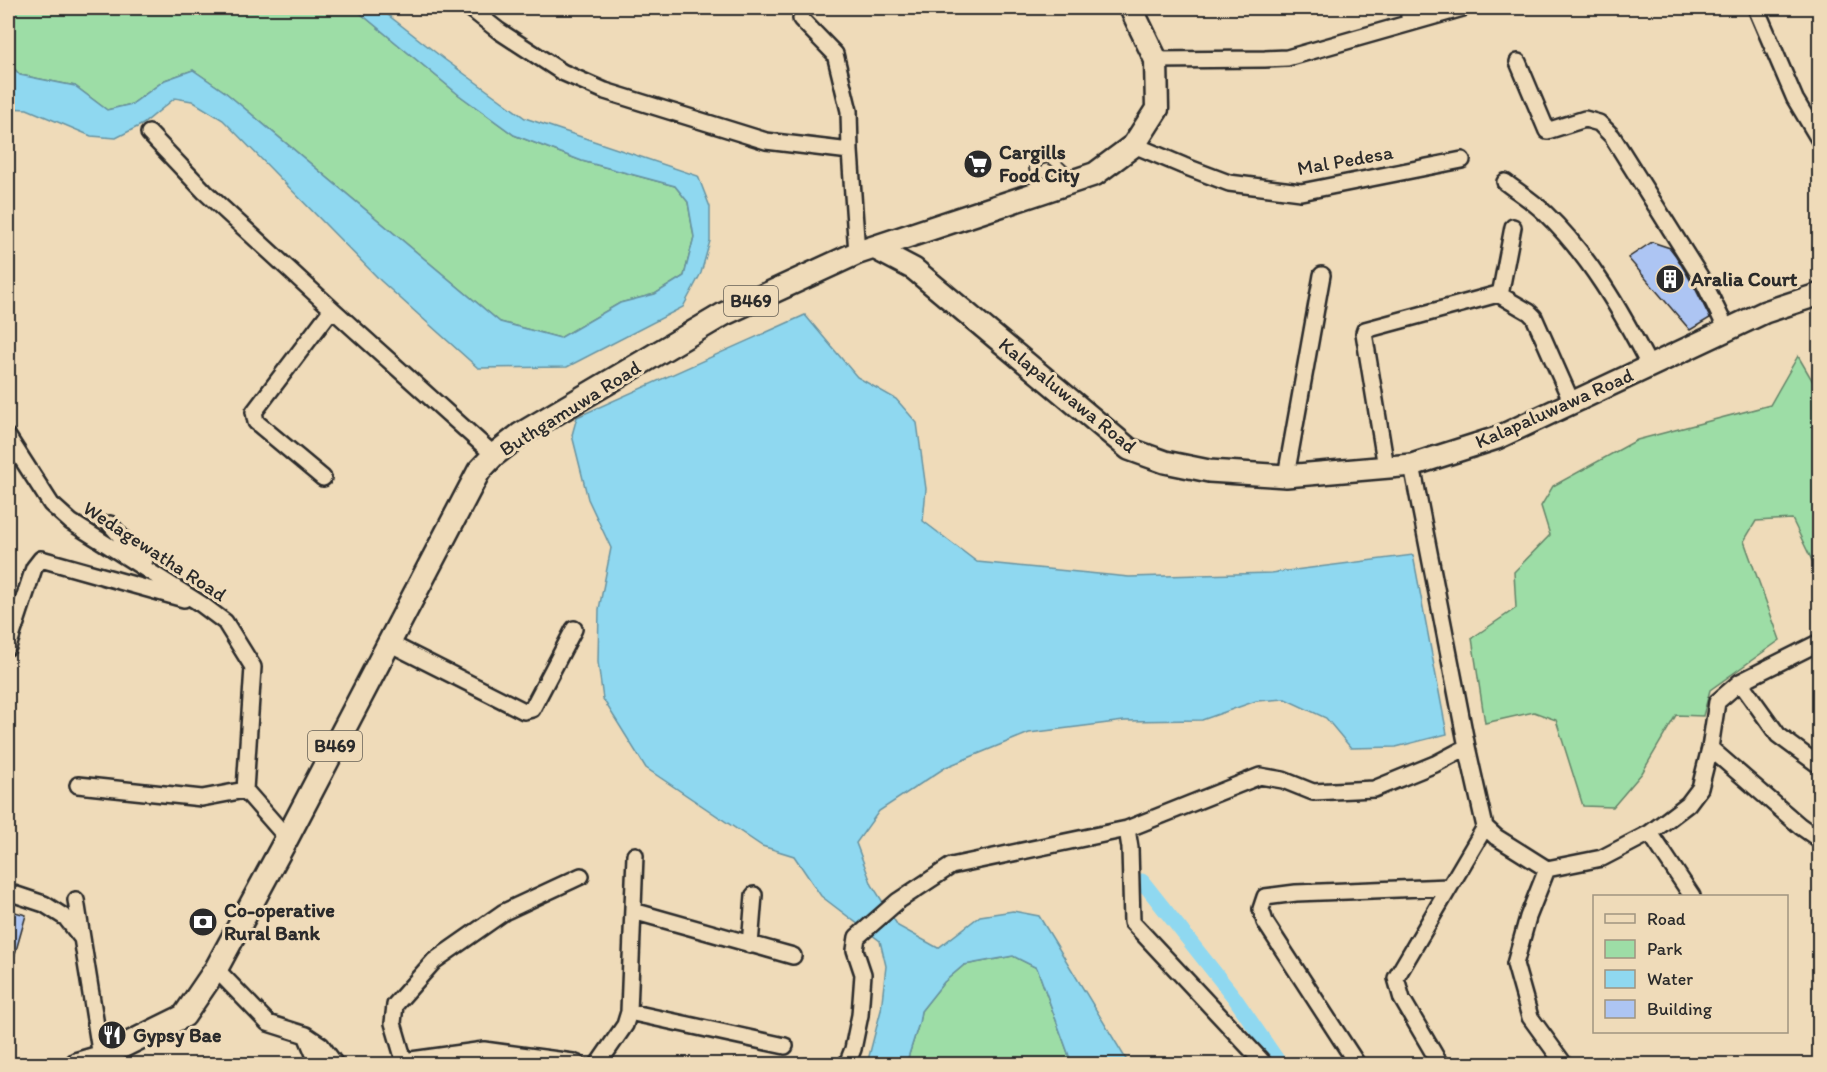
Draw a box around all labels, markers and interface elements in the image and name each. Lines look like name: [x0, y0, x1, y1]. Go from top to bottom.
place label: Cargills Food City: [999, 140, 1080, 188]
street label: Mal Pedesa: [1295, 140, 1395, 180]
supermarket icon: Cargills Food City: [962, 148, 994, 180]
building icon: Aralia Court: [1654, 263, 1686, 295]
place label: Aralia Court: [1690, 267, 1798, 291]
road number: B469: [724, 286, 778, 316]
street label: Kalapaluwawa Road: [994, 332, 1142, 458]
street label: Buthgamuwa Road: [495, 355, 645, 461]
street label: Kalapaluwawa Road: [1471, 362, 1637, 454]
street label: Wedagewatha Road: [79, 496, 231, 606]
road number: B469: [308, 731, 362, 761]
legend: [1593, 895, 1788, 1033]
place label: Co-operative Rural Bank: [224, 898, 335, 945]
bank icon: Co-operative Rural Bank: [187, 906, 219, 938]
text: Road: [1647, 908, 1686, 930]
text: Park: [1647, 938, 1682, 960]
text: Water: [1647, 968, 1693, 990]
text: Building: [1647, 998, 1713, 1020]
restaurant icon: Gypsy Bae: [96, 1019, 128, 1051]
place label: Gypsy Bae: [133, 1023, 222, 1048]

